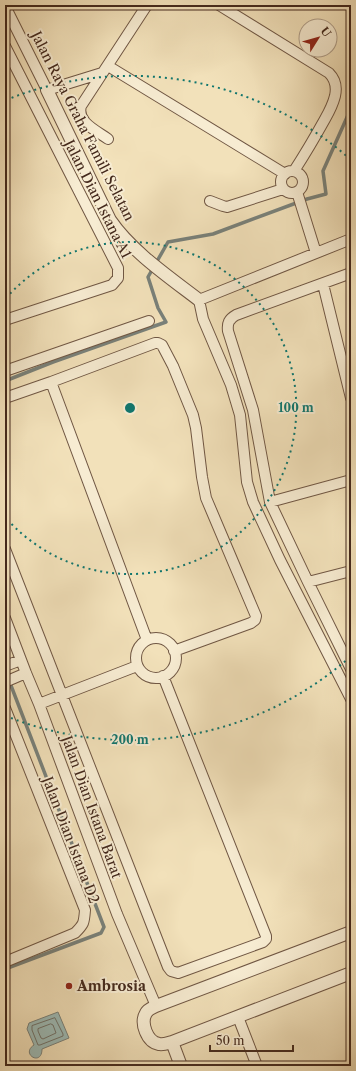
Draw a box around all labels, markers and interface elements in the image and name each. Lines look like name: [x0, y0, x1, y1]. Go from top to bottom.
north arrow: [298, 18, 338, 58]
text: U: [318, 24, 334, 40]
street label: Jalan Raya Graha Famili Selatan: [26, 26, 139, 224]
street label: Jalan Dian Istana A1: [59, 135, 136, 261]
text: 100 m: [278, 400, 314, 415]
centre of rings: [123, 401, 137, 415]
street label: Jalan Dian Istana Barat: [57, 731, 126, 881]
text: 200 m: [111, 732, 149, 747]
street label: Jalan Dian Istana D2: [38, 772, 103, 906]
place label: Ambrosia: [76, 977, 147, 995]
marker: Ambrosia: [64, 981, 74, 991]
scale bar: [210, 1027, 293, 1053]
text: 50 m: [216, 1033, 245, 1048]

